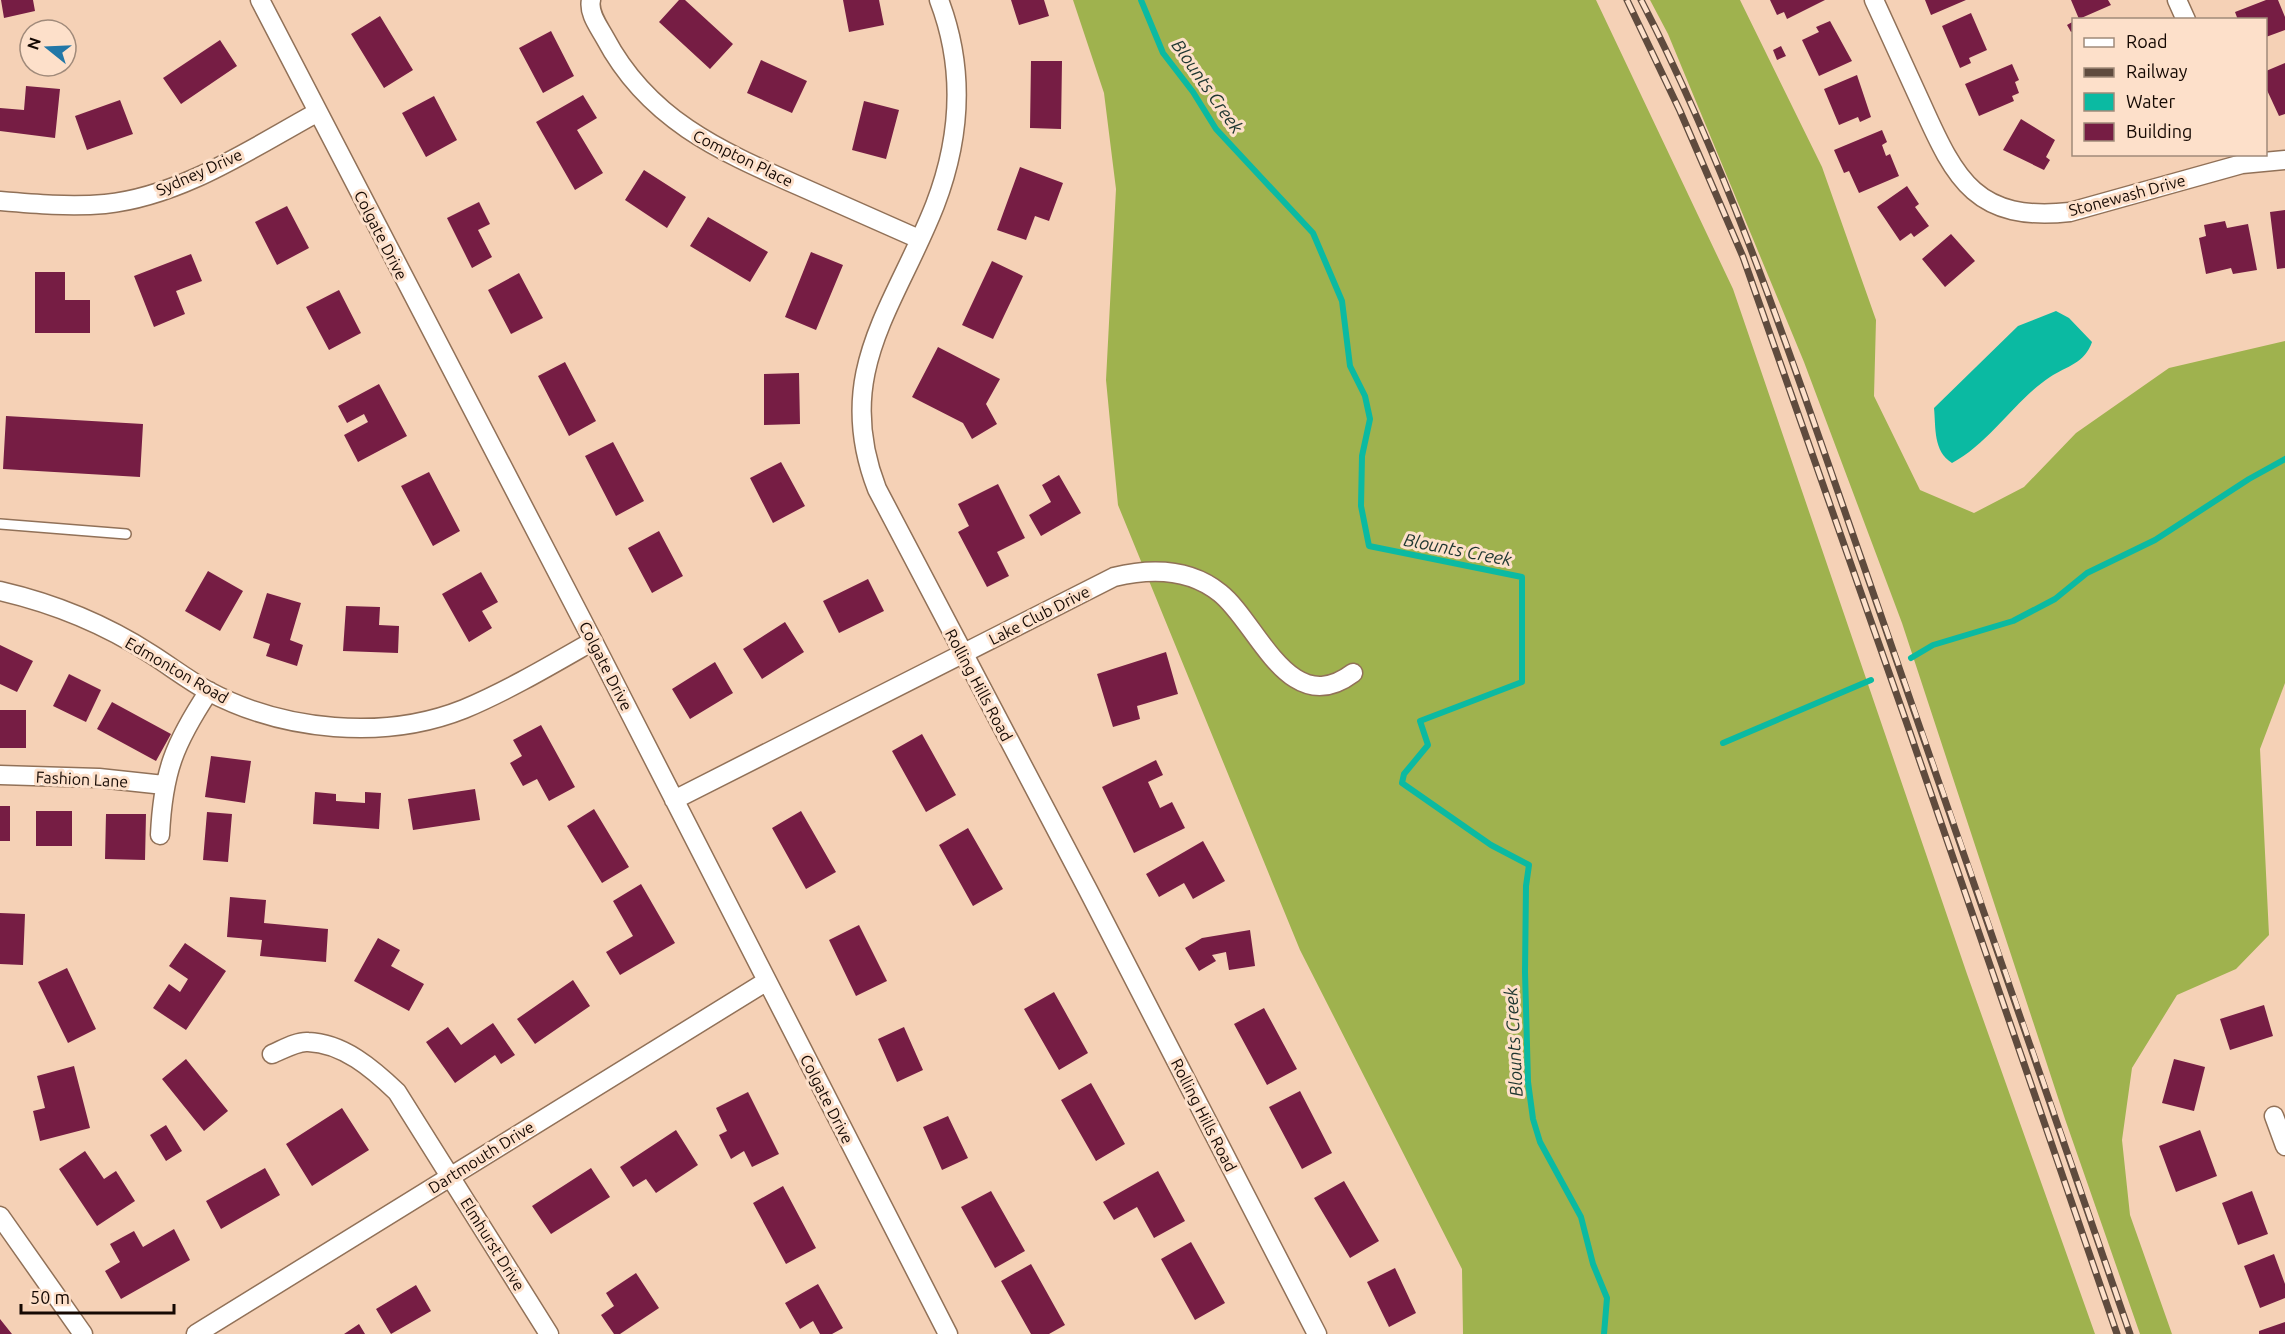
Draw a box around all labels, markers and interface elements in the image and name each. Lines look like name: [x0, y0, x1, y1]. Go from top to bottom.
north arrow: [18, 18, 78, 78]
legend: [2072, 18, 2267, 156]
text: Road: [2126, 31, 2168, 51]
text: N: [23, 35, 44, 52]
water label: Blounts Creek: [1168, 35, 1248, 137]
text: Railway: [2126, 61, 2188, 81]
text: Water: [2126, 91, 2176, 111]
text: Building: [2126, 121, 2192, 141]
street label: Compton Place: [690, 126, 796, 190]
street label: Sydney Drive: [153, 145, 245, 199]
street label: Stonewash Drive: [2067, 171, 2187, 219]
street label: Colgate Drive: [351, 188, 411, 282]
water label: Blounts Creek: [1402, 529, 1515, 569]
street label: Lake Club Drive: [986, 582, 1092, 648]
street label: Colgate Drive: [576, 619, 636, 713]
street label: Rolling Hills Road: [942, 626, 1016, 744]
street label: Edmonton Road: [122, 633, 232, 707]
street label: Fashion Lane: [35, 768, 129, 790]
water label: Blounts Creek: [1500, 986, 1526, 1097]
street label: Colgate Drive: [797, 1052, 857, 1146]
street label: Rolling Hills Road: [1168, 1055, 1240, 1175]
street label: Dartmouth Drive: [425, 1117, 537, 1197]
street label: Elmhurst Drive: [457, 1194, 529, 1294]
scale bar: [21, 1277, 174, 1315]
text: 50 m: [30, 1287, 70, 1307]

